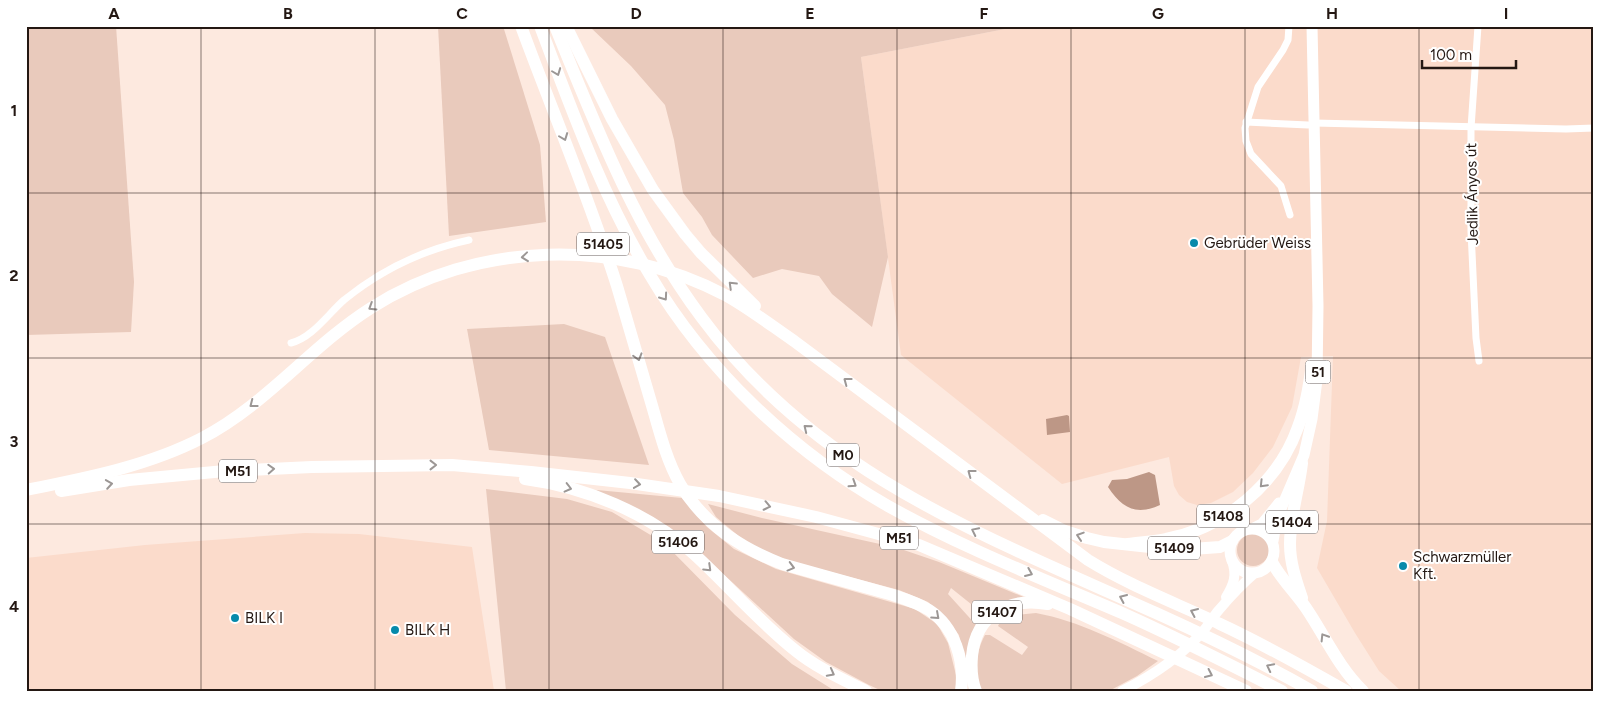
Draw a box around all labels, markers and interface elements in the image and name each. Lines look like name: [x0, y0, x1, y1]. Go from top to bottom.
text: A: [108, 4, 120, 23]
text: B: [283, 4, 293, 23]
text: C: [456, 4, 468, 23]
text: D: [630, 4, 642, 23]
text: E: [805, 4, 815, 23]
text: F: [980, 4, 989, 23]
text: G: [1152, 4, 1164, 23]
text: H: [1326, 4, 1338, 23]
text: I: [1504, 4, 1508, 23]
scale bar: [1422, 38, 1516, 70]
text: 100 m: [1430, 46, 1472, 64]
one-way arrow: [551, 67, 562, 76]
text: 1: [11, 101, 17, 120]
one-way arrow: [558, 132, 568, 141]
street label: Jedlik Ányos út: [1462, 143, 1482, 245]
road number: 51405: [577, 232, 629, 255]
place label: Gebrüder Weiss: [1204, 234, 1311, 252]
marker: Gebrüder Weiss: [1188, 237, 1200, 249]
one-way arrow: [521, 251, 529, 262]
text: 2: [9, 266, 19, 285]
one-way arrow: [729, 282, 738, 291]
one-way arrow: [658, 292, 668, 301]
one-way arrow: [369, 301, 378, 311]
one-way arrow: [632, 353, 642, 361]
road number: 51: [1306, 361, 1330, 384]
one-way arrow: [844, 378, 853, 386]
one-way arrow: [249, 398, 259, 407]
one-way arrow: [804, 425, 813, 433]
text: 3: [10, 432, 19, 451]
road number: M0: [827, 444, 859, 466]
road number: M51: [219, 460, 257, 482]
one-way arrow: [430, 460, 437, 470]
one-way arrow: [267, 464, 275, 475]
one-way arrow: [968, 470, 977, 478]
one-way arrow: [634, 478, 642, 489]
one-way arrow: [847, 478, 857, 487]
one-way arrow: [1260, 478, 1269, 487]
one-way arrow: [104, 479, 113, 489]
one-way arrow: [564, 482, 573, 493]
one-way arrow: [762, 500, 771, 511]
road number: 51408: [1197, 504, 1249, 528]
road number: 51404: [1266, 511, 1318, 534]
road number: M51: [880, 526, 918, 550]
one-way arrow: [971, 527, 980, 537]
road number: 51406: [652, 530, 704, 554]
one-way arrow: [1076, 532, 1084, 542]
road number: 51409: [1148, 536, 1200, 560]
place label: Schwarzmüller Kft.: [1413, 548, 1511, 583]
marker: Schwarzmüller Kft.: [1397, 560, 1409, 572]
one-way arrow: [787, 561, 795, 572]
one-way arrow: [702, 562, 711, 571]
one-way arrow: [1024, 567, 1033, 578]
one-way arrow: [1119, 594, 1128, 605]
text: 4: [9, 597, 19, 616]
road number: 51407: [972, 600, 1022, 624]
one-way arrow: [1190, 608, 1199, 618]
place label: BILK I: [245, 609, 283, 627]
one-way arrow: [930, 610, 939, 619]
marker: BILK I: [229, 612, 241, 624]
place label: BILK H: [405, 621, 450, 639]
marker: BILK H: [389, 624, 401, 636]
one-way arrow: [1321, 633, 1330, 642]
one-way arrow: [1266, 663, 1275, 673]
one-way arrow: [825, 667, 834, 677]
one-way arrow: [1204, 667, 1213, 677]

